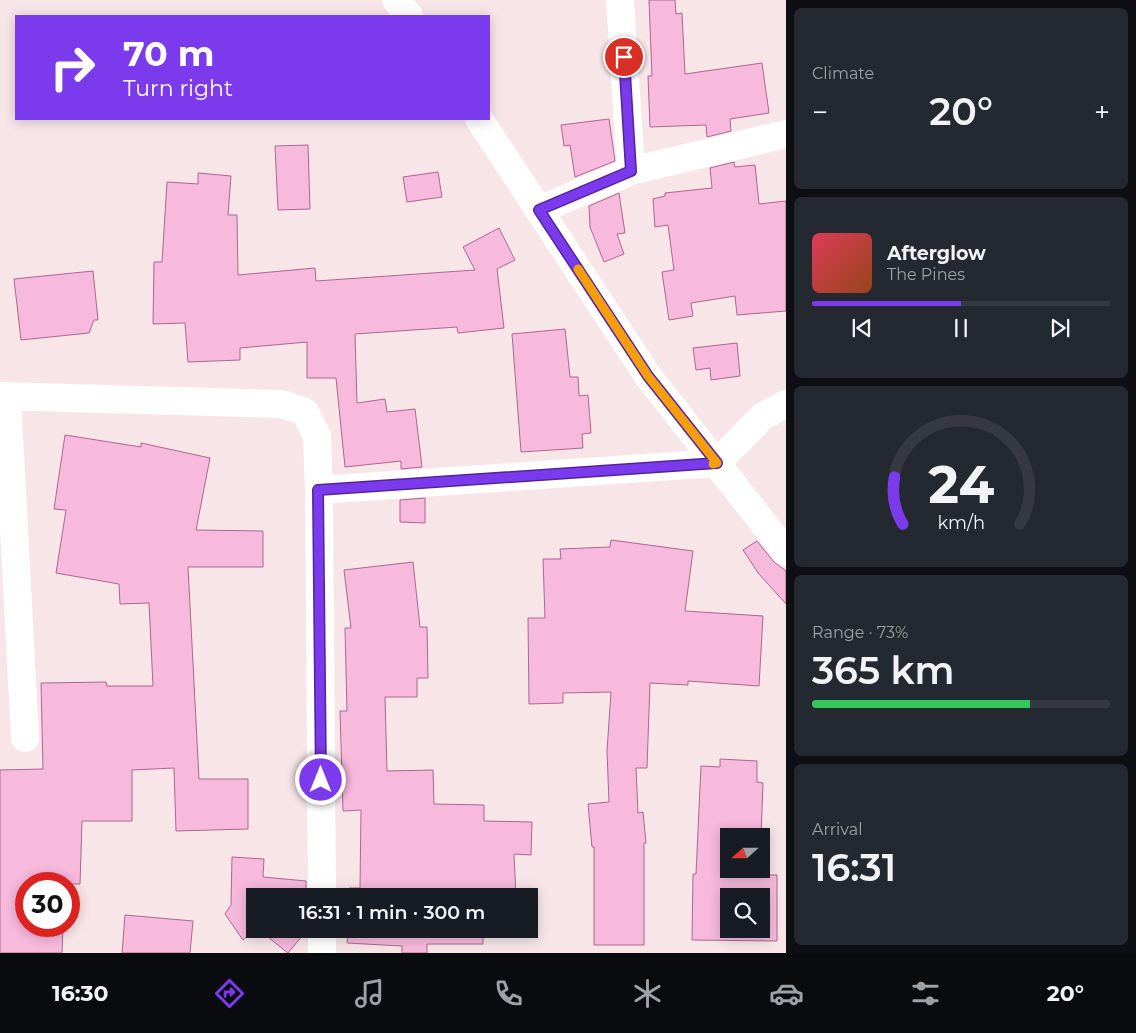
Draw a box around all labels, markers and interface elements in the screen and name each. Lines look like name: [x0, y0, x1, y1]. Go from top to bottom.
text: 70 m: [123, 32, 214, 75]
icon: right: [40, 35, 105, 100]
pin: [603, 36, 645, 78]
icon: arrive: [610, 43, 638, 71]
text: Climate: [812, 64, 874, 83]
text: Turn right: [123, 75, 233, 102]
text: 20°: [929, 88, 993, 135]
text: −: [812, 95, 828, 129]
text: +: [1094, 95, 1110, 129]
text: Afterglow: [887, 242, 986, 265]
text: The Pines: [887, 265, 965, 284]
icon: previous: [848, 314, 876, 342]
icon: pause: [947, 314, 975, 342]
icon: next: [1046, 314, 1074, 342]
text: 24: [928, 453, 994, 516]
text: km/h: [937, 512, 985, 533]
text: Range · 73%: [812, 623, 908, 642]
text: 365 km: [812, 647, 955, 694]
position arrow: [294, 753, 346, 805]
text: Arrival: [812, 820, 862, 839]
north arrow: [720, 828, 770, 878]
map controls: [720, 828, 770, 938]
text: 16:31: [812, 844, 896, 891]
speed limit sign: 30: [15, 872, 80, 937]
button: search: [720, 888, 770, 938]
text: 16:31 · 1 min · 300 m: [299, 901, 485, 924]
icon: directions: [212, 976, 247, 1011]
icon: music: [352, 976, 387, 1011]
icon: phone: [491, 976, 526, 1011]
icon: climate: [630, 976, 665, 1011]
icon: car: [769, 976, 804, 1011]
icon: filters: [908, 976, 943, 1011]
text: 16:30: [52, 980, 108, 1007]
text: 20°: [1047, 980, 1084, 1007]

